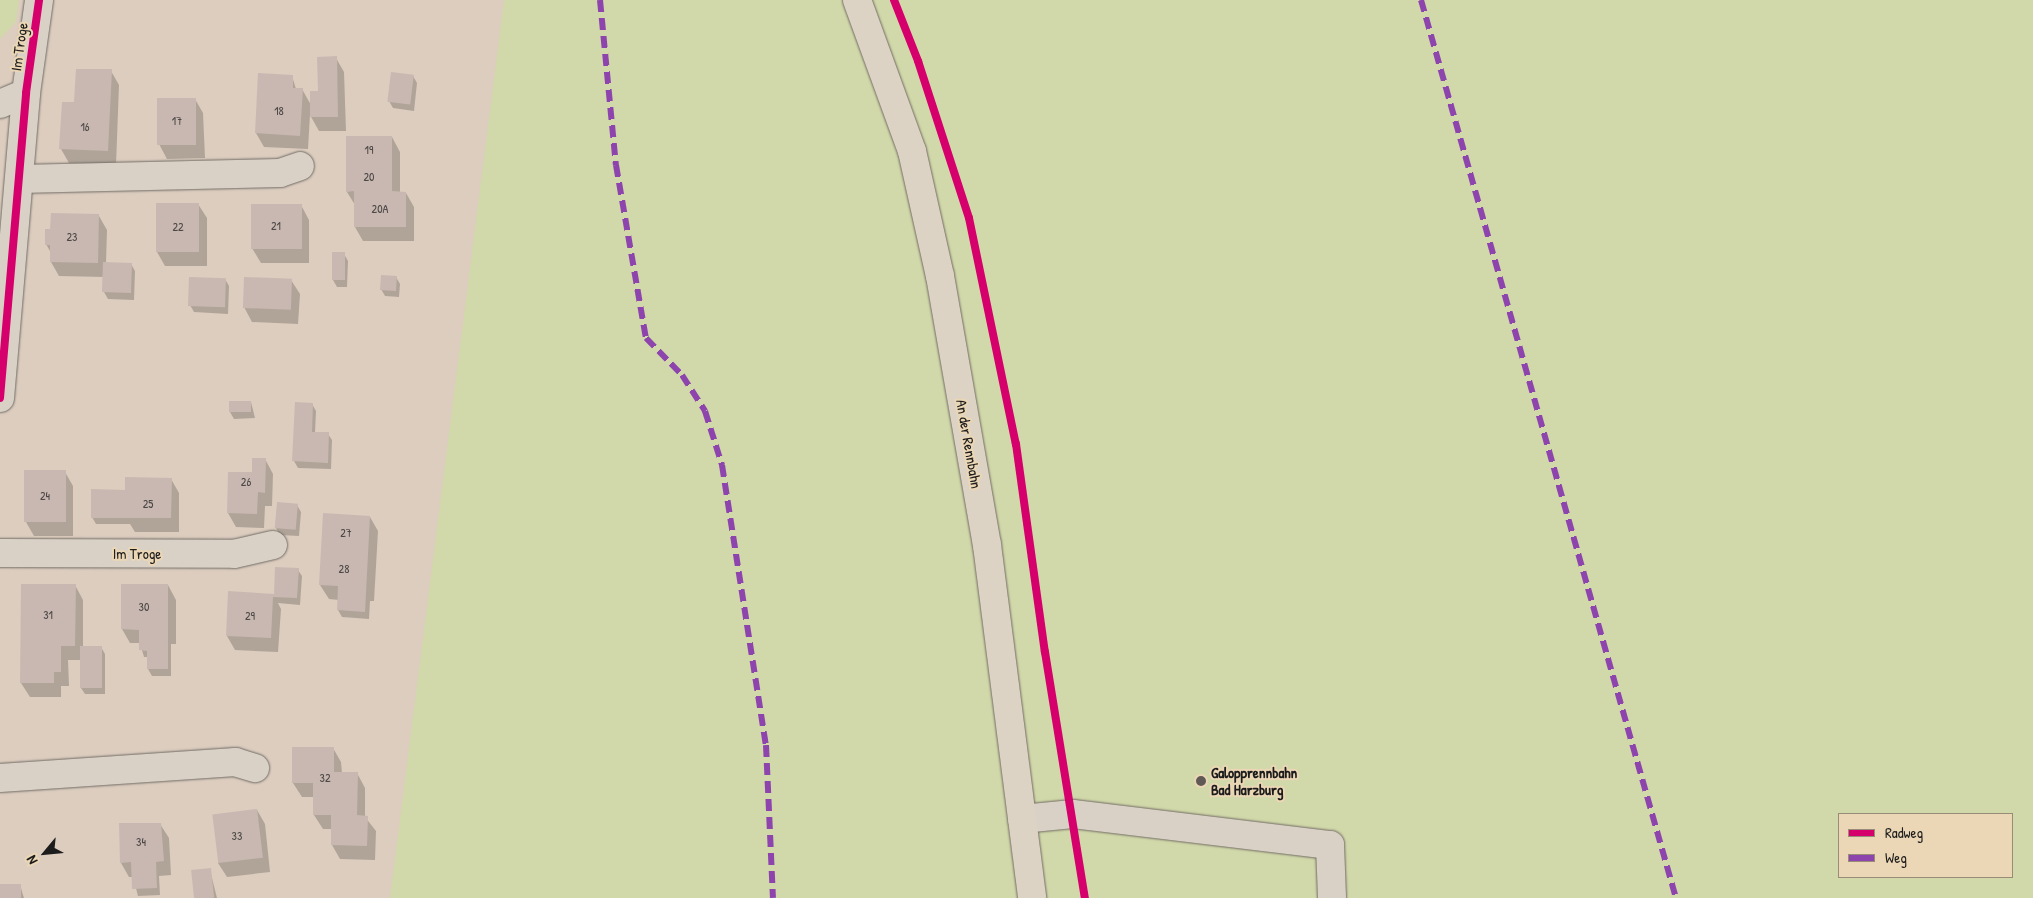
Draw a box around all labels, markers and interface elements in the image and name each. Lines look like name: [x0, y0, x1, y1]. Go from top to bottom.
street label: Im Troge: [7, 22, 31, 72]
house number: 18: [274, 104, 284, 118]
house number: 17: [172, 114, 182, 128]
house number: 16: [80, 120, 90, 134]
house number: 19: [365, 143, 373, 157]
house number: 20: [364, 170, 374, 184]
house number: 20A: [372, 202, 388, 216]
house number: 21: [271, 219, 281, 233]
house number: 22: [172, 220, 184, 234]
house number: 23: [67, 230, 77, 244]
street label: An der Rennbahn: [952, 398, 986, 490]
house number: 26: [241, 475, 251, 489]
house number: 24: [40, 489, 50, 503]
house number: 25: [143, 497, 153, 511]
house number: 27: [340, 526, 352, 540]
street label: Im Troge: [113, 545, 161, 563]
house number: 28: [339, 562, 349, 576]
house number: 30: [139, 600, 149, 614]
house number: 31: [43, 608, 53, 622]
house number: 29: [245, 609, 255, 623]
place label: Galopprennbahn Bad Harzburg: [1211, 763, 1297, 798]
house number: 32: [320, 771, 330, 785]
marker: Galopprennbahn Bad Harzburg: [1195, 775, 1207, 787]
legend: [1838, 813, 2013, 878]
text: Radweg: [1885, 822, 1923, 843]
north arrow: [20, 828, 70, 878]
house number: 33: [232, 829, 242, 843]
house number: 34: [136, 835, 146, 849]
text: Weg: [1885, 847, 1907, 868]
text: N: [21, 853, 41, 868]

